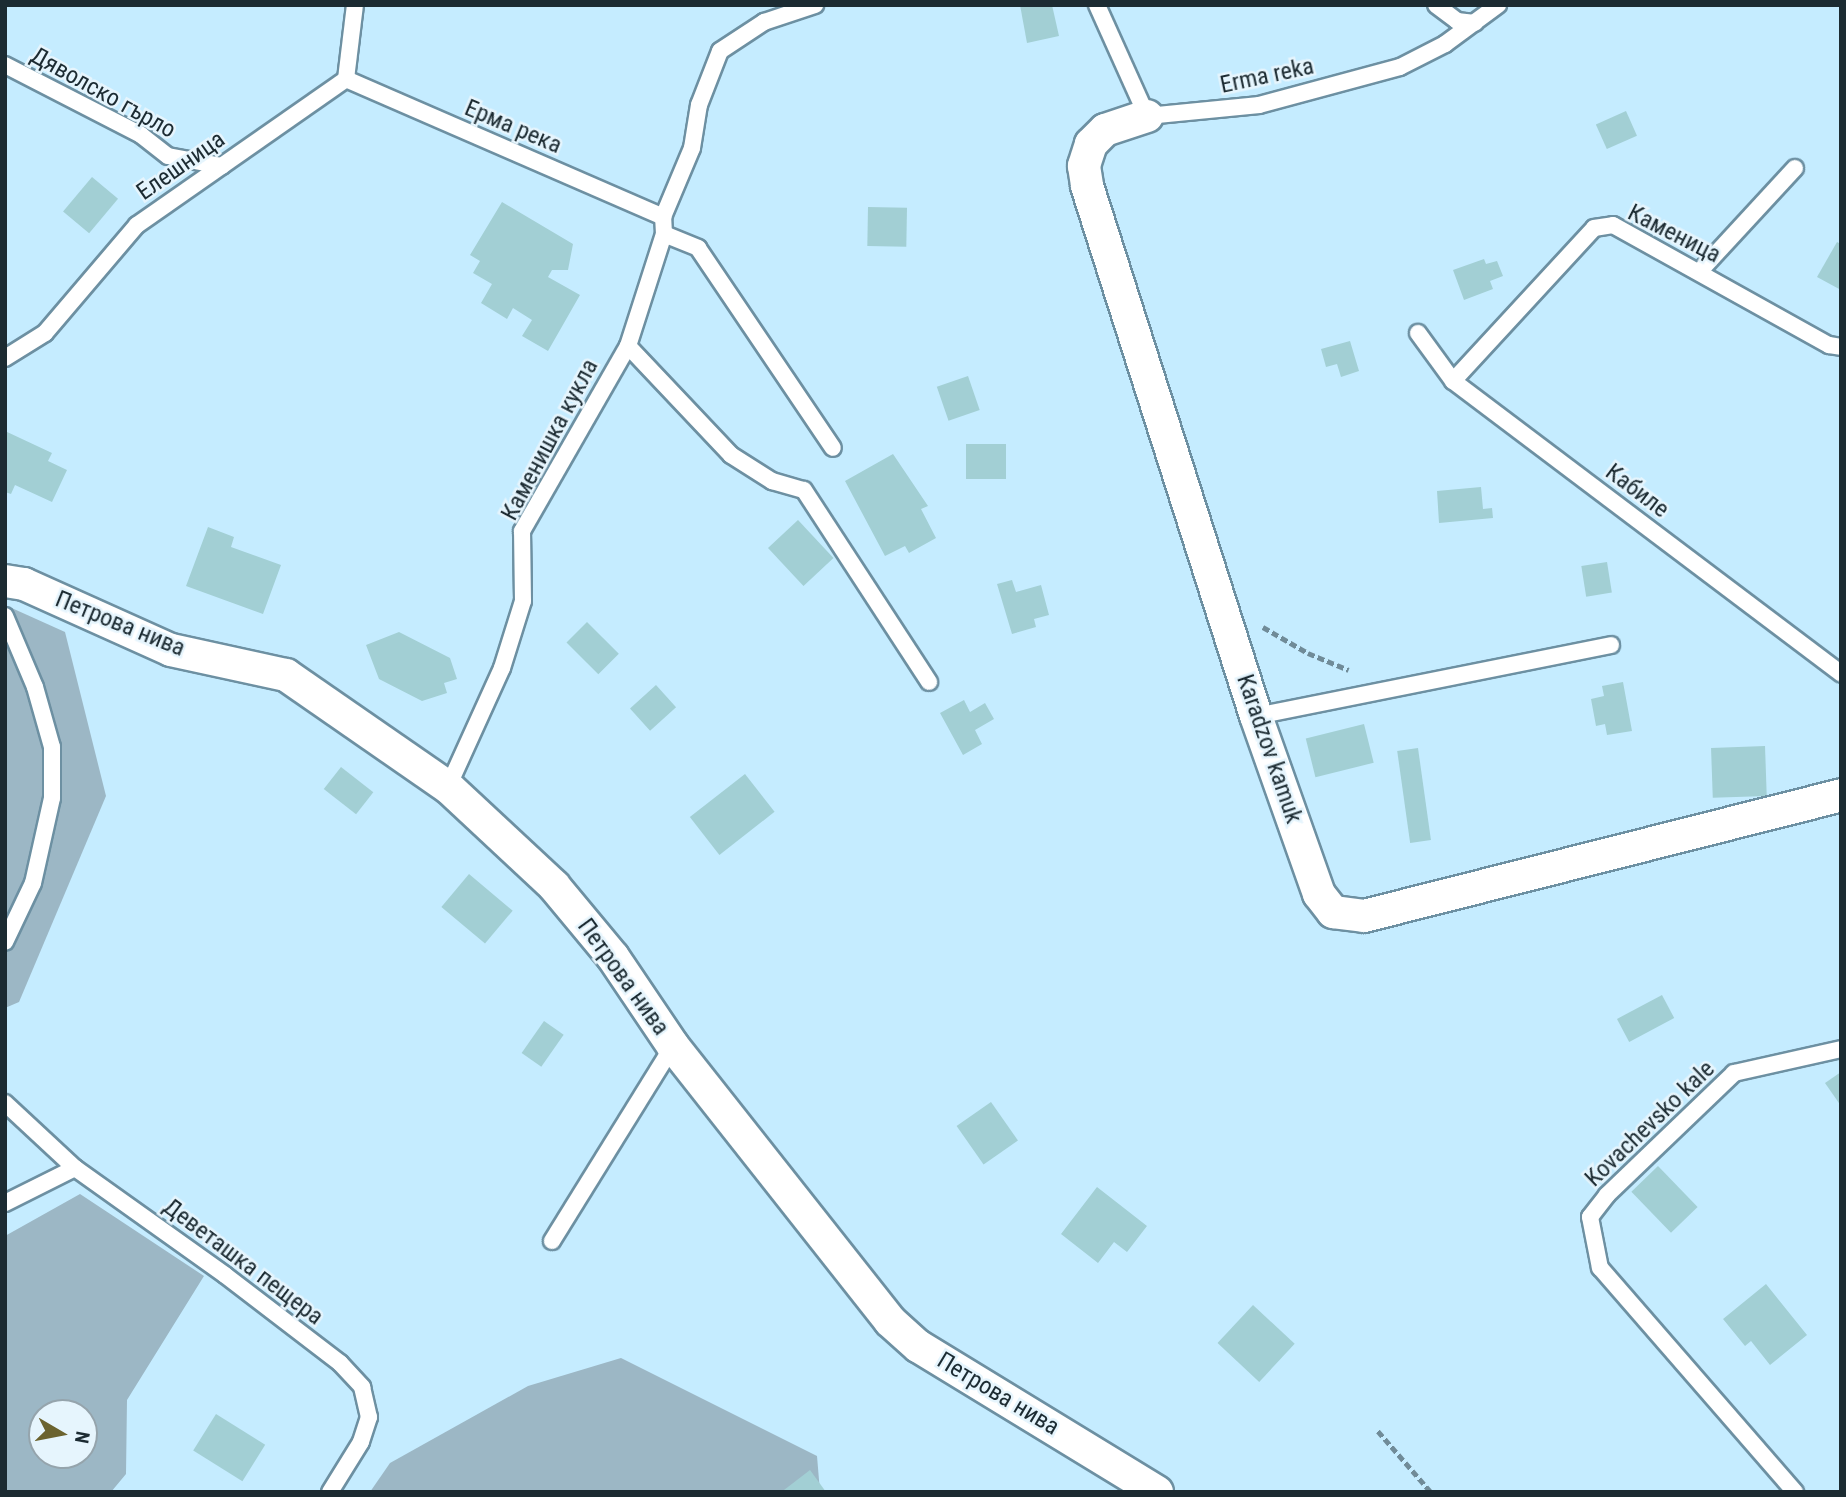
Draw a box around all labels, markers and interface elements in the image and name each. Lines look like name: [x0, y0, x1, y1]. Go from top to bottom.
street label: Дяволско гърло: [25, 41, 181, 145]
street label: Erma reka: [1218, 52, 1316, 100]
street label: Ерма река: [460, 94, 566, 160]
street label: Елешница: [131, 125, 231, 207]
street label: Каменица: [1623, 198, 1725, 270]
street label: Каменишка кукла: [495, 354, 605, 526]
street label: Кабиле: [1600, 458, 1674, 524]
street label: Петрова нива: [51, 585, 189, 663]
street label: Karadzov kamuk: [1230, 671, 1308, 827]
street label: Петрова нива: [571, 913, 675, 1041]
street label: Kovachevsko kale: [1579, 1055, 1721, 1193]
street label: Деветашка пещера: [157, 1192, 329, 1332]
street label: Петрова нива: [932, 1346, 1064, 1442]
north arrow: [28, 1399, 98, 1469]
text: N: [70, 1430, 95, 1445]

